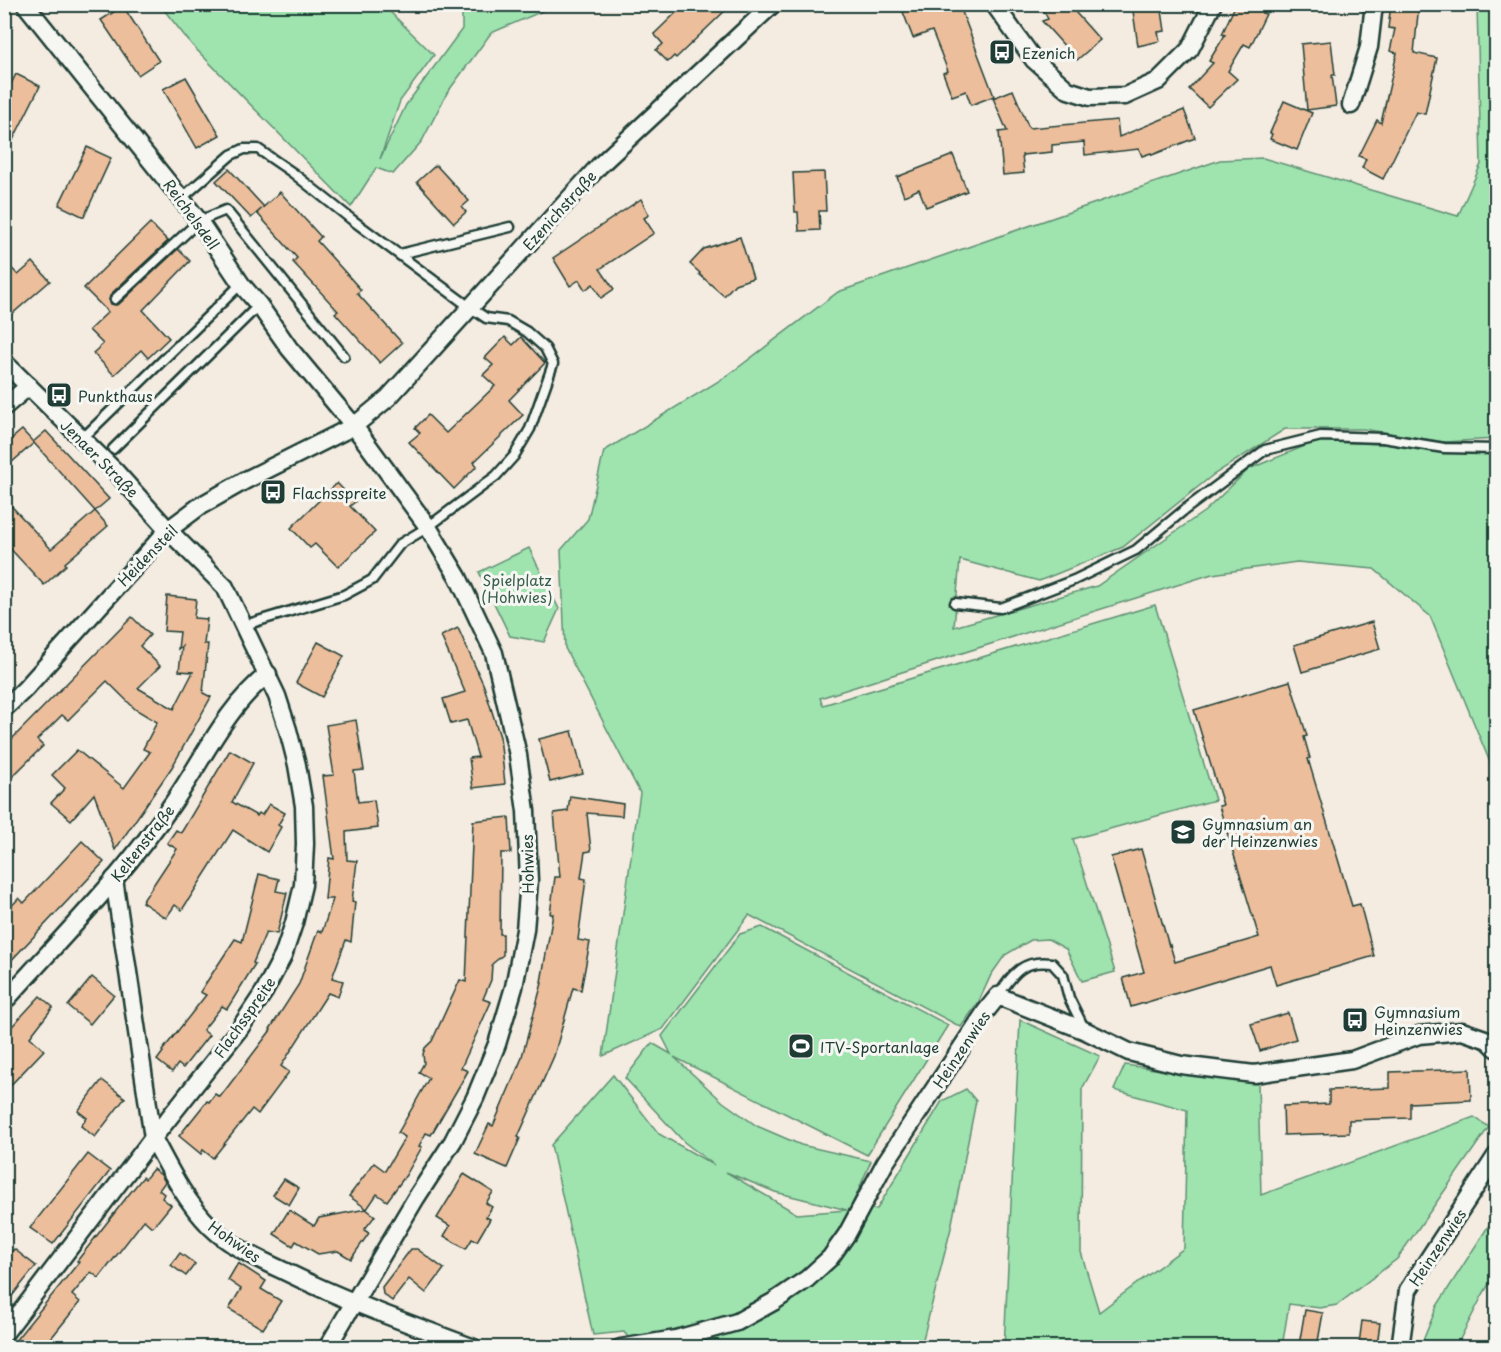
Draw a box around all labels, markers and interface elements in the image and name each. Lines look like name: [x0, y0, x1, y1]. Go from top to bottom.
bus stop icon: Ezenich: [987, 37, 1017, 67]
place label: Ezenich: [1022, 41, 1075, 64]
street label: Ezenichstraße: [517, 165, 601, 255]
street label: Reichelsdell: [159, 174, 225, 254]
bus stop icon: Punkthaus: [44, 380, 74, 410]
place label: Punkthaus: [78, 384, 153, 407]
street label: Jenaer Straße: [56, 414, 144, 502]
bus stop icon: Flachsspreite: [258, 477, 288, 507]
place label: Flachsspreite: [292, 481, 387, 504]
street label: Heidensteil: [112, 519, 182, 591]
park label: Spielplatz (Hohwies): [481, 568, 553, 608]
street label: Keltenstraße: [105, 800, 179, 886]
place label: Gymnasium an der Heinzenwies: [1202, 812, 1318, 852]
school or university icon: Gymnasium an der Heinzenwies: [1168, 817, 1198, 847]
street label: Hohwies: [515, 834, 539, 894]
street label: Flachsspreite: [207, 972, 281, 1062]
place label: Gymnasium Heinzenwies: [1374, 1000, 1463, 1040]
bus stop icon: Gymnasium Heinzenwies: [1340, 1005, 1370, 1035]
street label: Heinzenwies: [927, 1006, 995, 1092]
sports icon: ITV-Sportanlage: [786, 1031, 816, 1061]
place label: ITV-Sportanlage: [820, 1035, 939, 1058]
street label: Heinzenwies: [1403, 1204, 1471, 1290]
street label: Hohwies: [204, 1214, 266, 1268]

